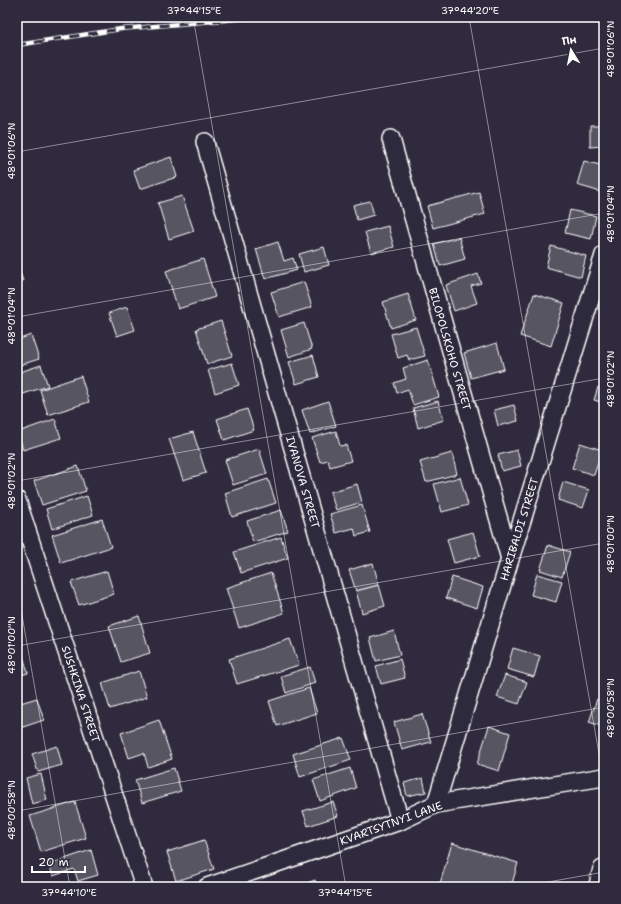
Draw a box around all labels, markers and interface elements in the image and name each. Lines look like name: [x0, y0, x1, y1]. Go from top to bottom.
text: 37°44'15"E: [167, 4, 221, 17]
text: 37°44'20"E: [441, 4, 499, 17]
text: 48°01'06"N: [604, 21, 617, 77]
north arrow: [551, 30, 591, 70]
text: Пн: [561, 32, 578, 49]
text: 48°01'06"N: [5, 123, 18, 179]
text: 48°01'04"N: [604, 185, 617, 243]
street label: BILOPOLSKOHO STREET: [425, 286, 474, 412]
text: 48°01'04"N: [5, 287, 18, 345]
text: 48°01'02"N: [604, 351, 617, 408]
street label: IVANOVA STREET: [282, 434, 323, 530]
text: 48°01'02"N: [5, 453, 18, 510]
street label: HARIBALDI STREET: [497, 475, 542, 583]
text: 48°01'00"N: [604, 515, 617, 573]
text: 48°01'00"N: [5, 616, 18, 674]
street label: SUSHKINA STREET: [58, 644, 103, 745]
text: 48°00'58"N: [604, 678, 617, 738]
text: 48°00'58"N: [5, 780, 18, 840]
street label: KVARTSYTNYI LANE: [338, 798, 445, 849]
scale bar: [32, 848, 85, 874]
text: 20 m: [38, 854, 69, 870]
text: 37°44'10"E: [41, 886, 97, 899]
text: 37°44'15"E: [318, 886, 372, 899]

